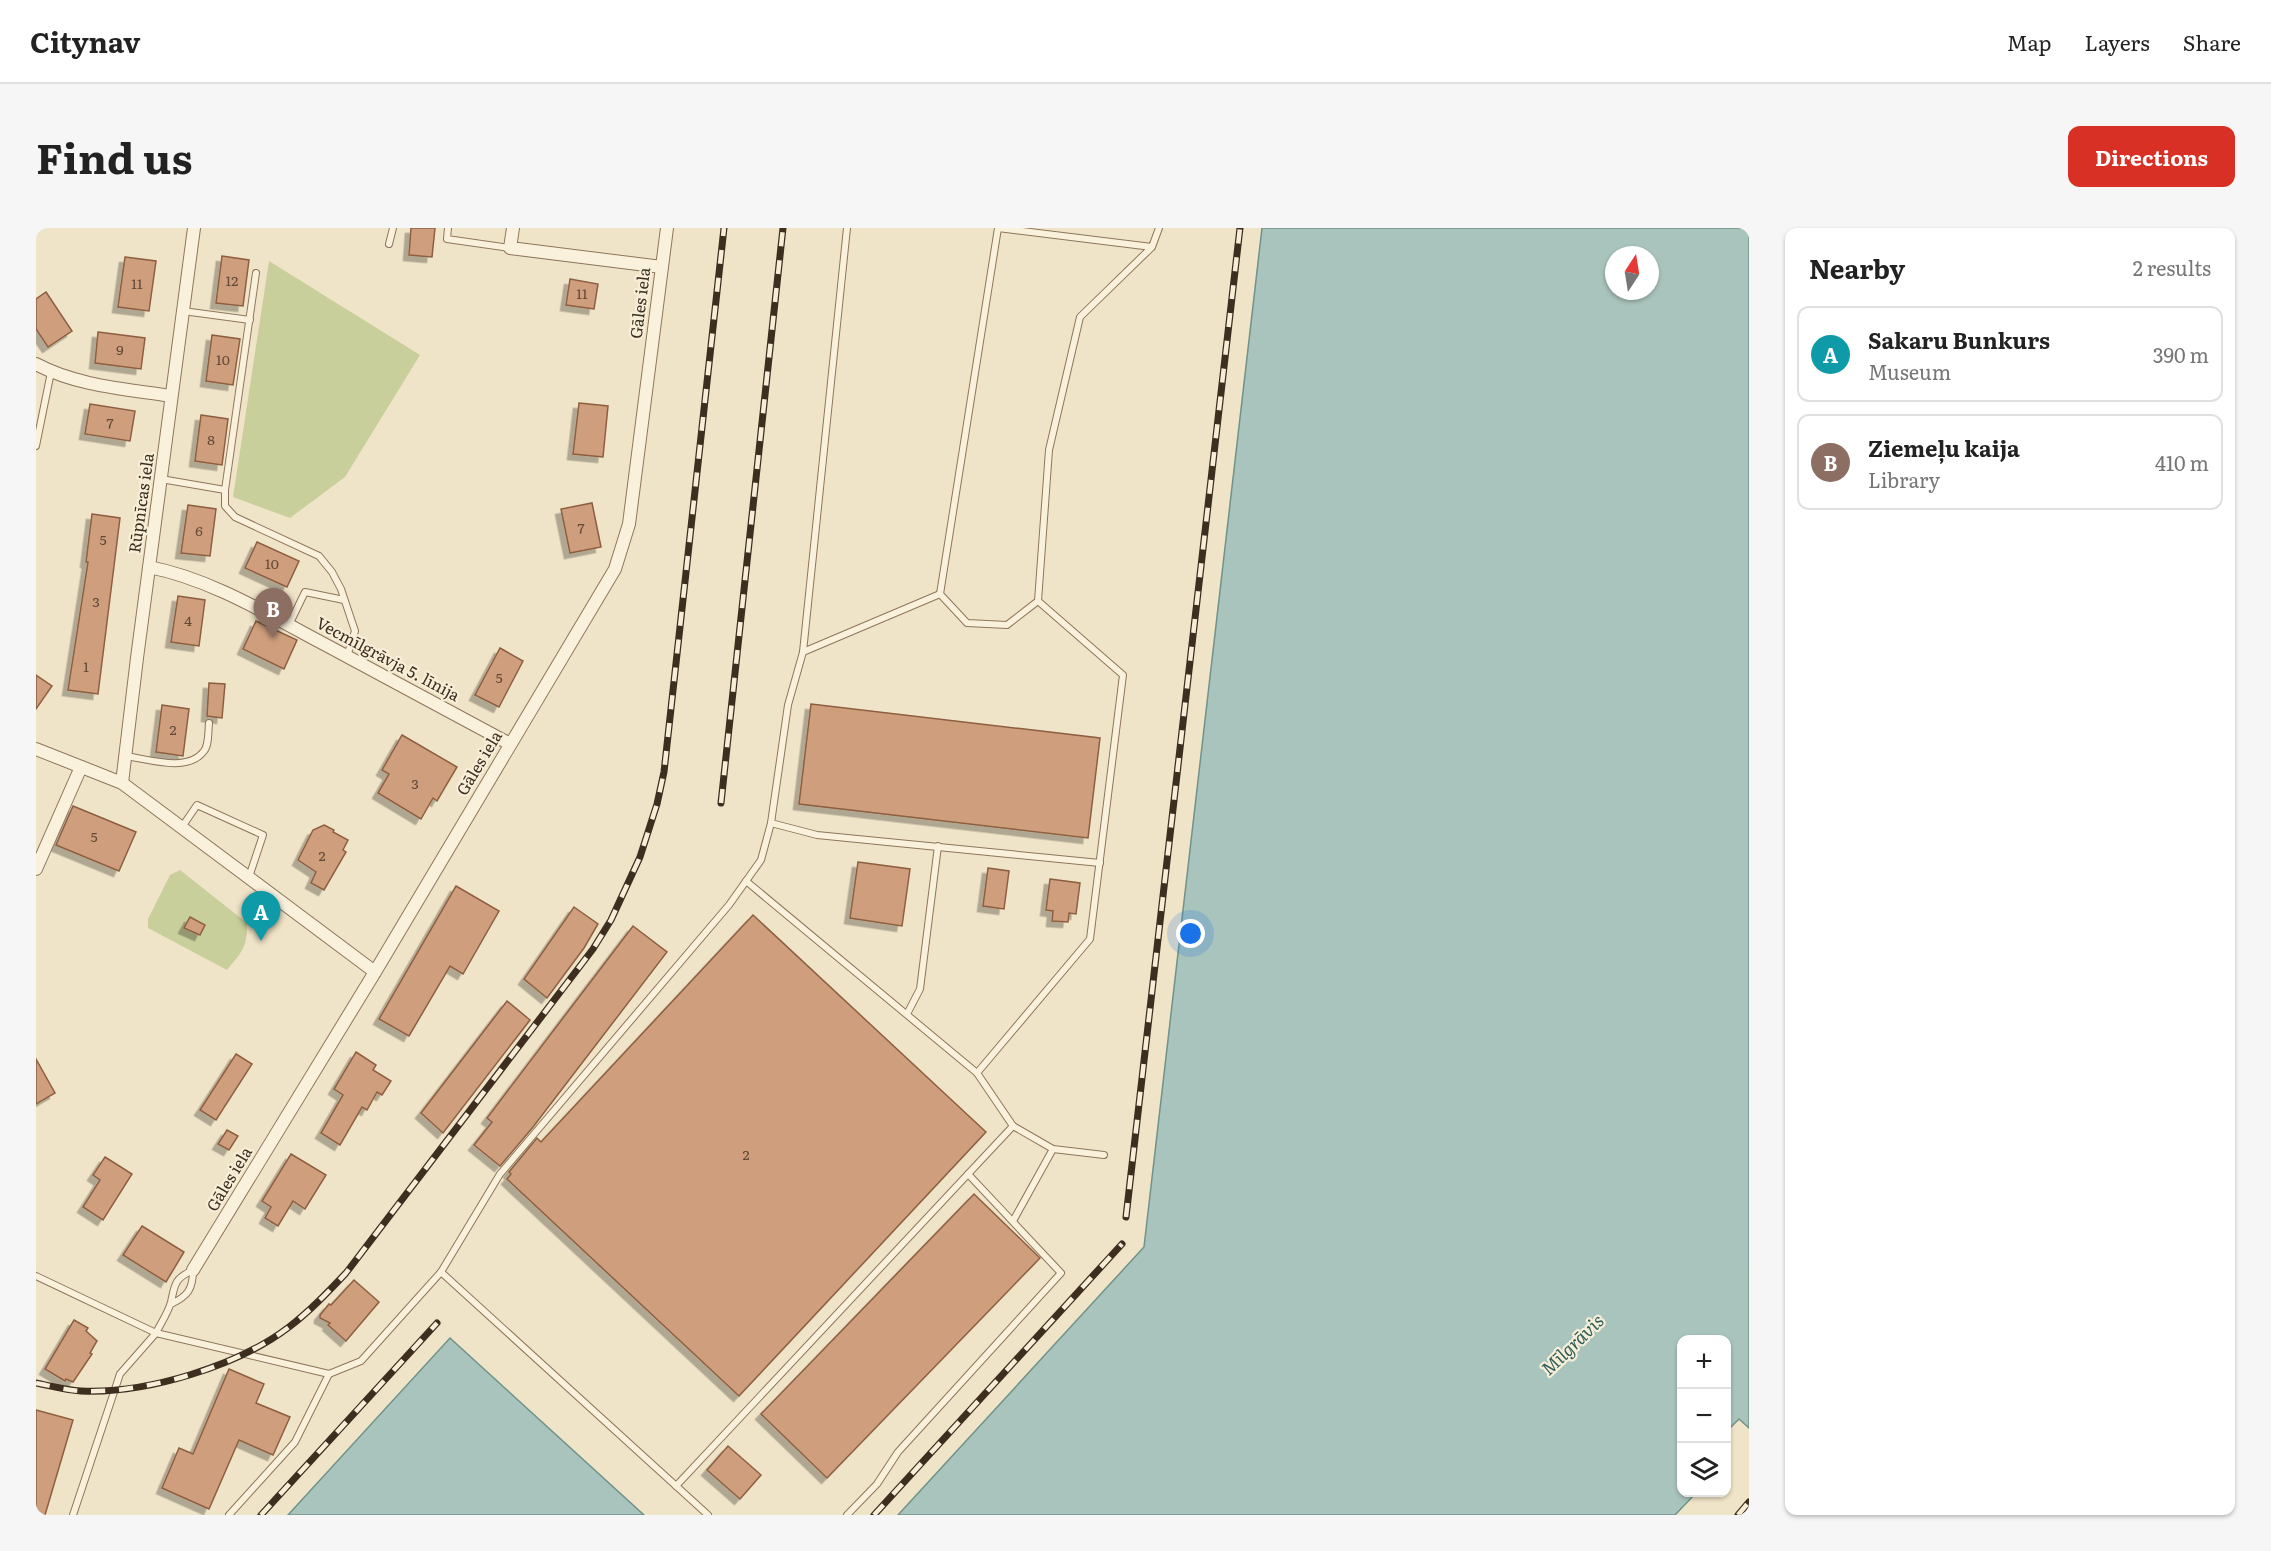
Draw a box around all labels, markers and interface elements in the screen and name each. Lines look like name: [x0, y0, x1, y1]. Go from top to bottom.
text: Citynav: [30, 20, 140, 62]
text: Map: [2007, 26, 2052, 57]
text: Layers: [2085, 26, 2150, 57]
text: Share: [2183, 26, 2241, 57]
text: Find us: [36, 125, 193, 187]
button: Directions: [2068, 126, 2235, 187]
north arrow: [1605, 246, 1659, 300]
text: Nearby: [1809, 248, 1905, 287]
text: 2 results: [2133, 252, 2211, 282]
street label: Gāles iela: [623, 265, 655, 340]
house number: 12: [226, 270, 238, 290]
house number: 11: [131, 273, 143, 293]
house number: 11: [576, 283, 588, 303]
text: Sakaru Bunkurs: [1868, 323, 2050, 356]
house number: 9: [116, 339, 124, 359]
text: A: [1823, 339, 1838, 369]
text: 390 m: [2153, 339, 2209, 369]
house number: 10: [216, 349, 230, 369]
text: Museum: [1868, 356, 1951, 386]
house number: 7: [106, 412, 114, 432]
house number: 8: [207, 429, 215, 449]
text: Ziemeļu kaija: [1868, 431, 2020, 464]
text: B: [1824, 447, 1837, 477]
text: 410 m: [2155, 447, 2209, 477]
street label: Rūpnīcas iela: [121, 451, 159, 555]
text: Library: [1868, 464, 1940, 494]
house number: 7: [577, 517, 585, 537]
house number: 6: [195, 520, 203, 540]
house number: 5: [99, 529, 107, 549]
house number: 10: [265, 553, 279, 573]
pin: B: [254, 588, 292, 638]
house number: 3: [92, 591, 100, 611]
house number: 4: [184, 610, 192, 630]
street label: Vecmīlgrāvja 5. līnija: [312, 610, 465, 706]
house number: 1: [83, 656, 89, 676]
house number: 5: [495, 667, 503, 687]
house number: 2: [169, 719, 177, 739]
street label: Gāles iela: [449, 725, 507, 799]
house number: 3: [411, 773, 419, 793]
house number: 5: [90, 826, 98, 846]
house number: 2: [318, 845, 326, 865]
pin: A: [242, 892, 280, 941]
your location: [1176, 919, 1205, 948]
street label: Gāles iela: [199, 1141, 257, 1215]
house number: 2: [742, 1144, 750, 1164]
water label: Mīlgrāvis: [1534, 1307, 1609, 1381]
map controls: [1677, 1335, 1731, 1497]
button: +: [1677, 1335, 1731, 1389]
button: −: [1677, 1389, 1731, 1443]
button: layers: [1677, 1443, 1731, 1497]

